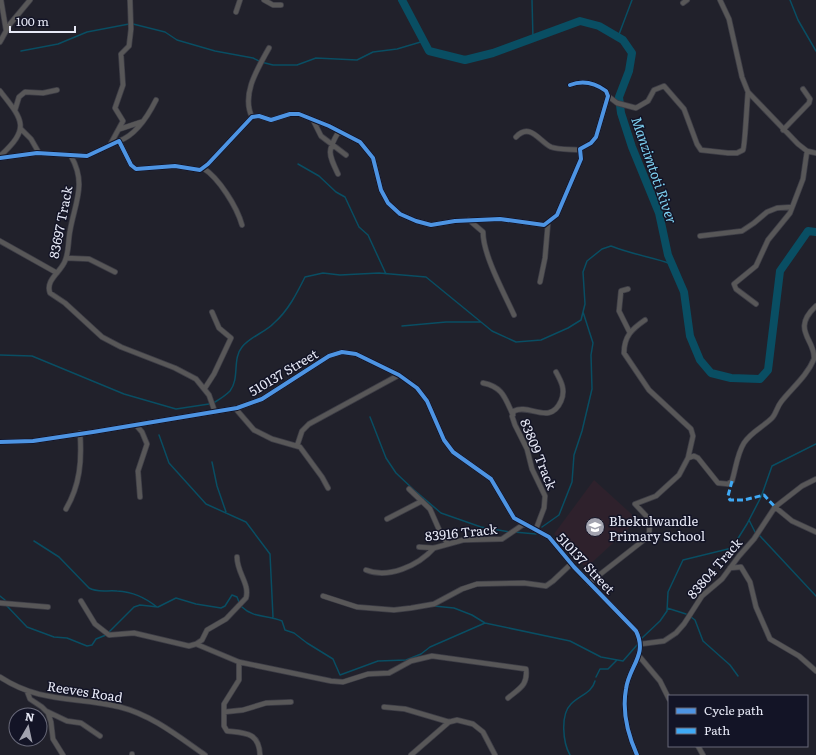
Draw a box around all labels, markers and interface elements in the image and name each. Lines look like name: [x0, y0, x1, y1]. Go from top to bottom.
scale bar: [10, 8, 75, 34]
text: 100 m: [16, 12, 49, 30]
water label: Manzimtoti River: [627, 114, 683, 227]
street label: 83697 Track: [44, 183, 77, 260]
street label: 510137 Street: [245, 343, 322, 400]
street label: 83809 Track: [516, 416, 562, 493]
place label: Bhekulwandle Primary School: [609, 511, 706, 545]
school or university icon: Bhekulwandle Primary School: [584, 516, 606, 538]
street label: 83916 Track: [424, 519, 499, 545]
street label: 510137 Street: [553, 528, 620, 598]
street label: 83804 Track: [682, 533, 747, 603]
street label: Reeves Road: [46, 676, 124, 706]
legend: [668, 695, 808, 747]
text: Cycle path: [704, 701, 764, 719]
north arrow: [8, 707, 48, 747]
text: N: [24, 708, 36, 725]
text: Path: [704, 721, 730, 739]

